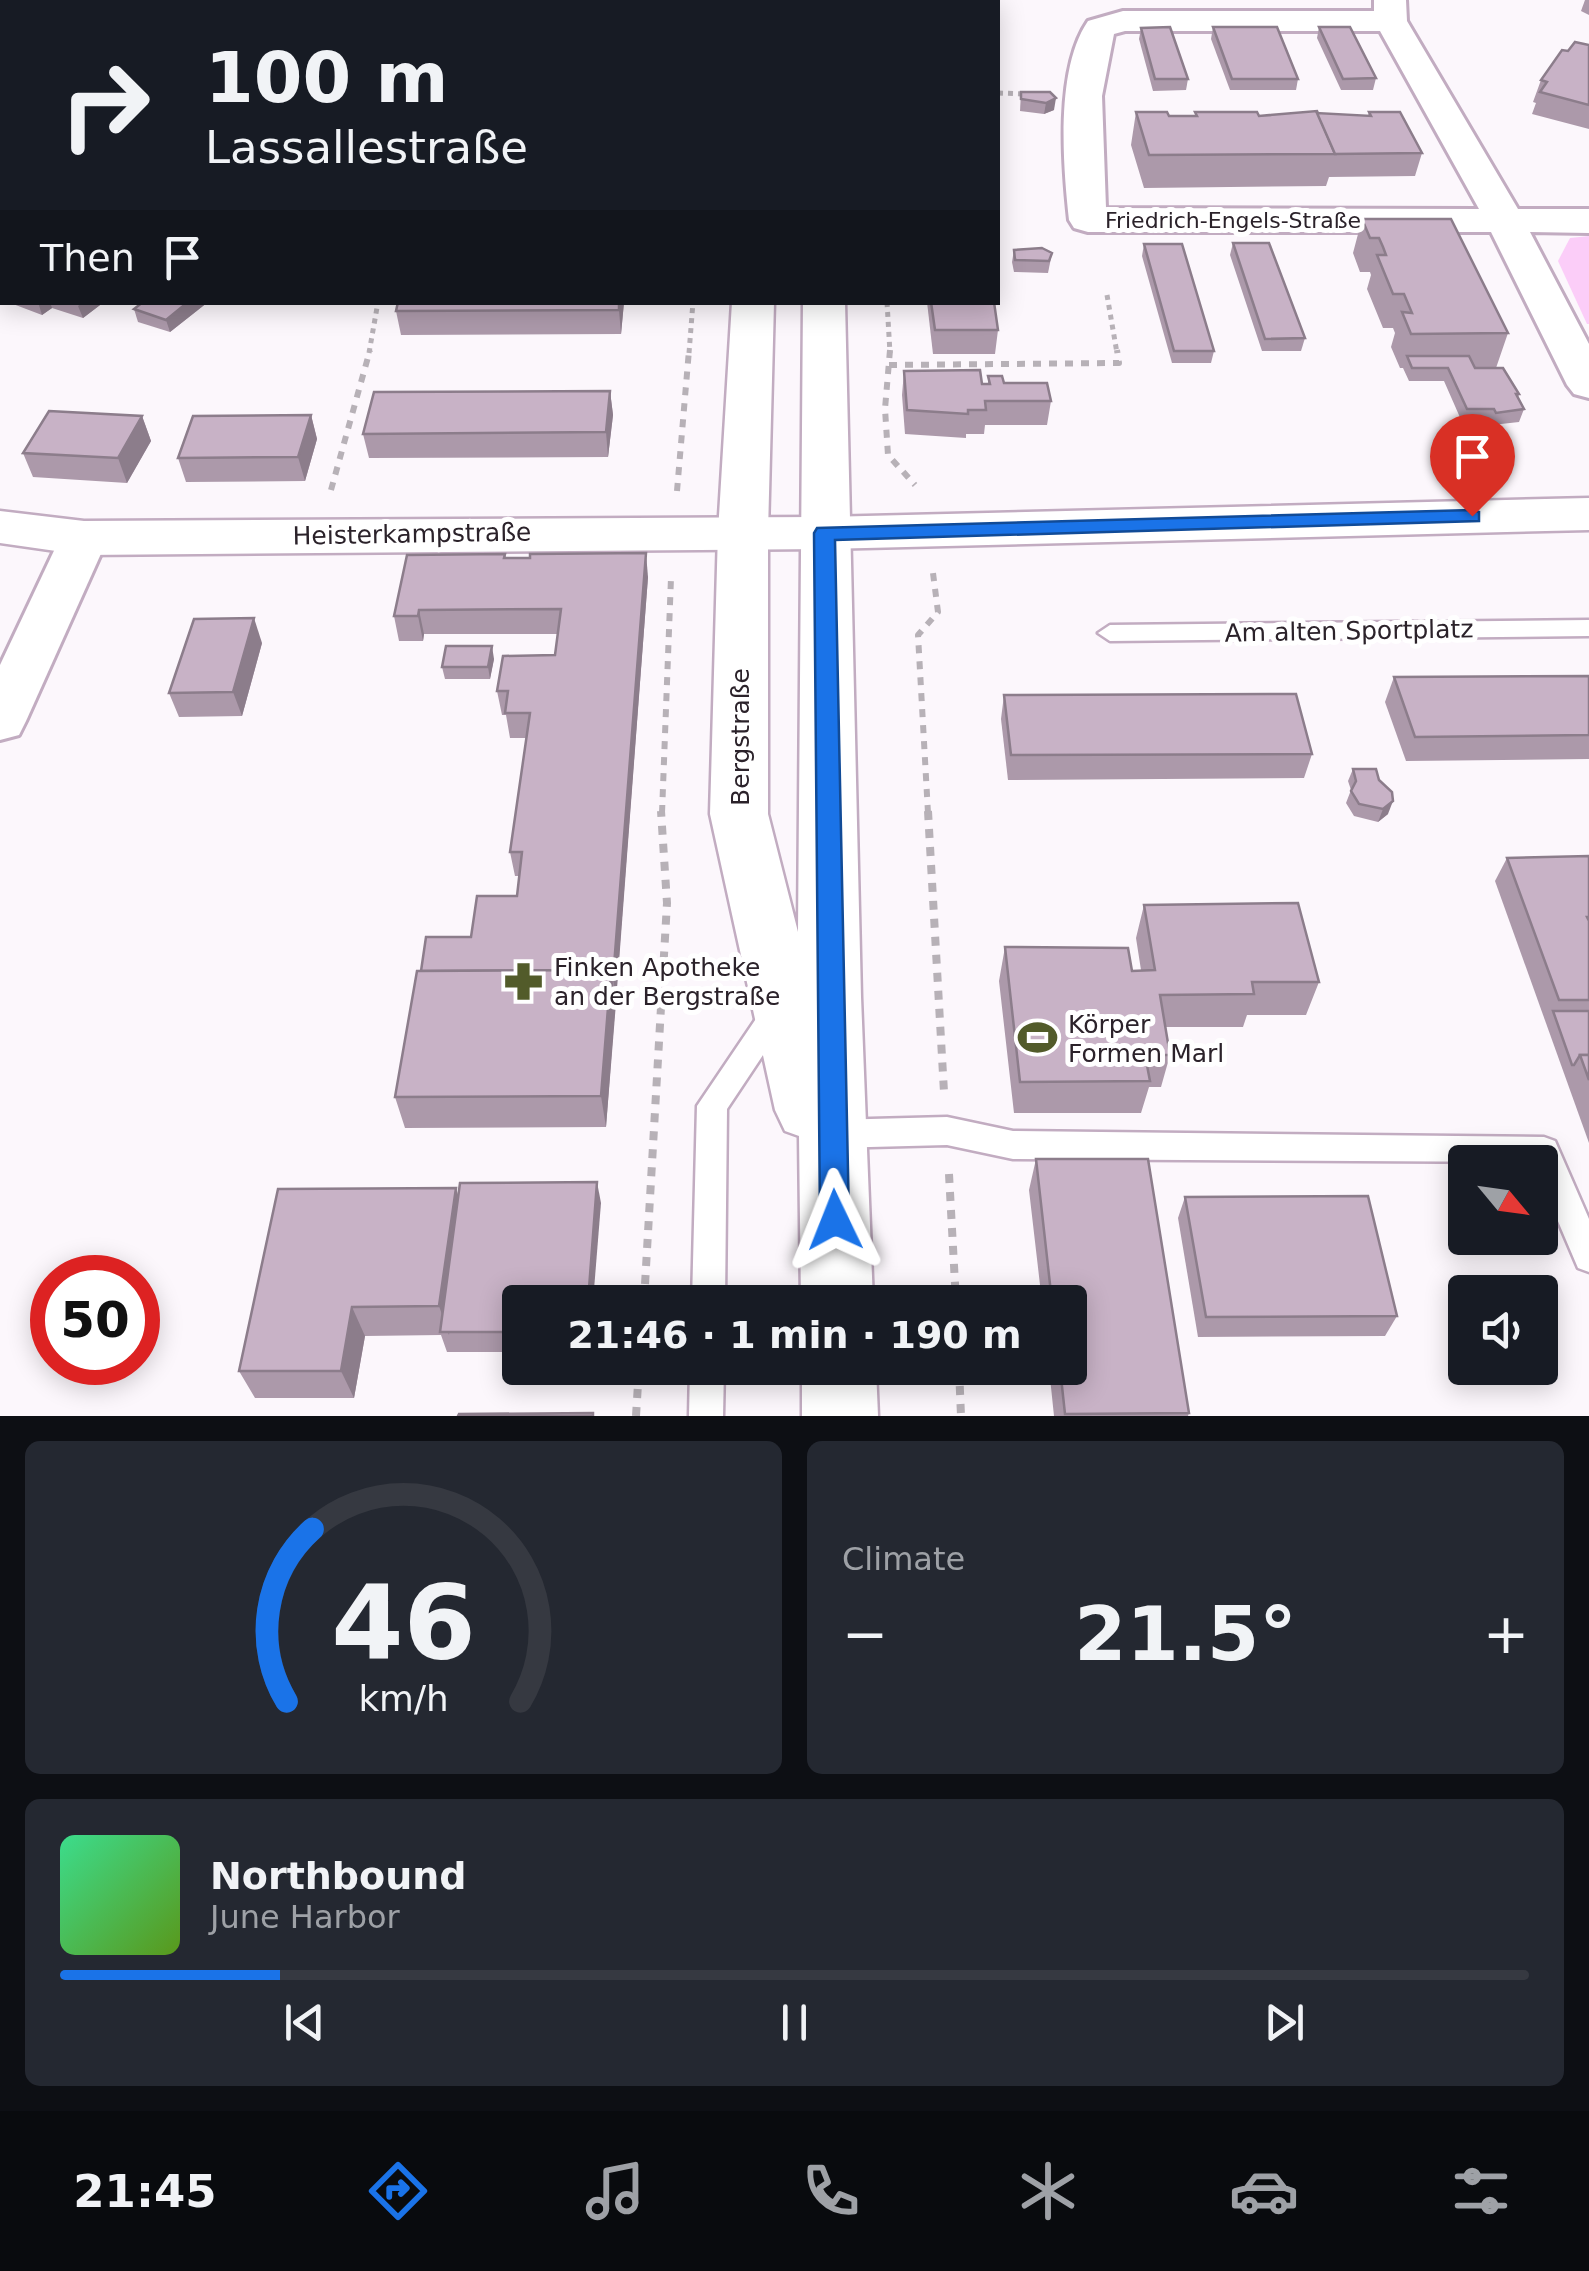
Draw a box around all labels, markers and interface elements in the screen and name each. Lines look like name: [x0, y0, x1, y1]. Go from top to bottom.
text: 100 m: [205, 37, 448, 119]
icon: right: [40, 40, 170, 170]
text: Lassallestraße: [205, 121, 528, 174]
street label: Friedrich-Engels-Straße: [1105, 208, 1361, 233]
icon: arrive: [155, 230, 210, 285]
text: Then: [40, 236, 135, 280]
pin: [1430, 414, 1515, 517]
icon: arrive: [1445, 429, 1500, 484]
street label: Heisterkampstraße: [292, 517, 532, 551]
street label: Am alten Sportplatz: [1224, 614, 1474, 648]
street label: Bergstraße: [726, 668, 755, 806]
place label: Finken Apotheke an der Bergstraße: [554, 953, 780, 1011]
pharmacy icon: Finken Apotheke an der Bergstraße: [503, 960, 545, 1002]
place label: Körper Formen Marl: [1068, 1010, 1224, 1068]
sports icon: Körper Formen Marl: [1017, 1017, 1059, 1059]
north arrow: [1448, 1145, 1558, 1255]
map controls: [1448, 1145, 1558, 1385]
position arrow: [783, 1168, 887, 1272]
speed limit sign: 50: [30, 1255, 160, 1385]
button: sound: [1448, 1275, 1558, 1385]
text: 21:46 · 1 min · 190 m: [567, 1313, 1022, 1357]
text: Climate: [842, 1540, 965, 1578]
text: 46: [331, 1562, 476, 1684]
text: 21.5°: [1074, 1590, 1297, 1678]
text: −: [842, 1602, 888, 1666]
text: +: [1483, 1602, 1529, 1666]
text: km/h: [358, 1678, 449, 1719]
text: Northbound: [210, 1854, 466, 1898]
text: June Harbor: [210, 1898, 400, 1936]
icon: previous: [277, 1995, 332, 2050]
icon: pause: [767, 1995, 822, 2050]
icon: next: [1257, 1995, 1312, 2050]
icon: directions: [363, 2156, 433, 2226]
icon: music: [580, 2156, 650, 2226]
icon: phone: [796, 2156, 866, 2226]
icon: climate: [1013, 2156, 1083, 2226]
icon: car: [1229, 2156, 1299, 2226]
icon: filters: [1446, 2156, 1516, 2226]
text: 21:45: [73, 2165, 217, 2218]

